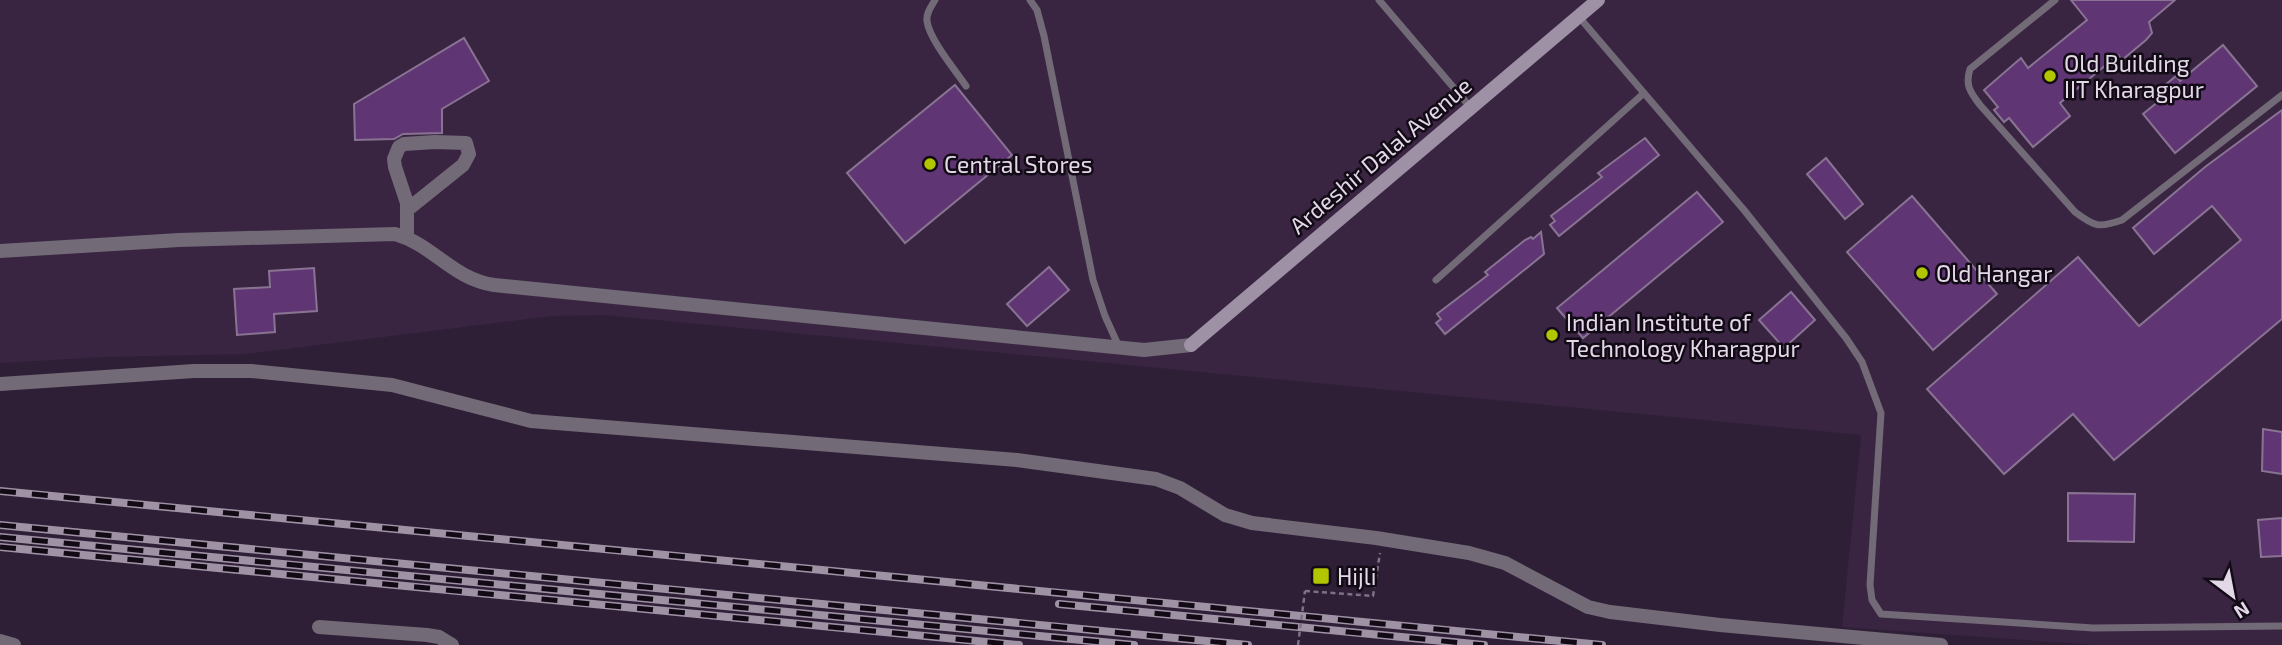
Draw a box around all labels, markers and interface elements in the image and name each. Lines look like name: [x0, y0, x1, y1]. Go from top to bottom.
place label: Old Building IIT Kharagpur: [2064, 49, 2204, 103]
marker: Old Building IIT Kharagpur: [2042, 68, 2058, 84]
street label: Ardeshir Dalal Avenue: [1283, 71, 1477, 239]
place label: Central Stores: [944, 150, 1092, 178]
marker: Central Stores: [922, 156, 938, 172]
place label: Old Hangar: [1936, 259, 2052, 287]
marker: Old Hangar: [1914, 265, 1930, 281]
place label: Indian Institute of Technology Kharagpur: [1566, 308, 1800, 362]
marker: Indian Institute of Technology Kharagpur: [1544, 327, 1560, 343]
north arrow: [2198, 561, 2268, 631]
place label: Hijli: [1337, 562, 1376, 590]
marker: Hijli: [1311, 566, 1331, 586]
text: N: [2230, 597, 2254, 624]

